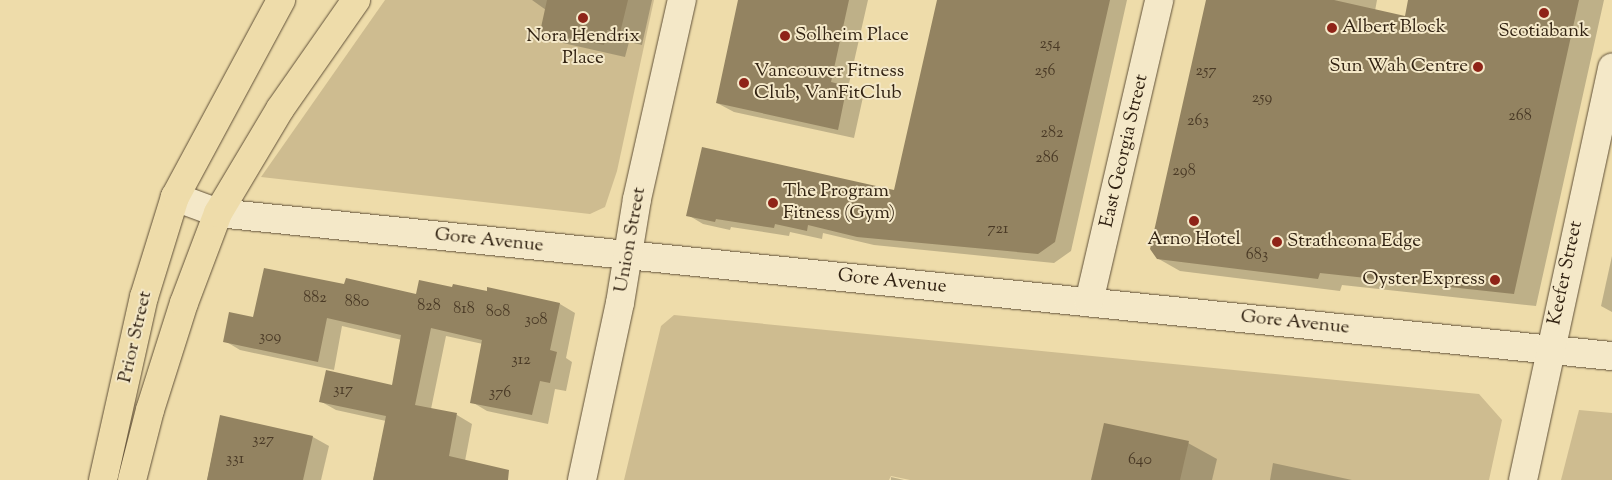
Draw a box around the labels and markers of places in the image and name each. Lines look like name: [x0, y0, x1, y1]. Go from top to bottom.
marker: Scotiabank: [1538, 7, 1550, 19]
marker: Nora Hendrix Place: [577, 12, 589, 24]
place label: Albert Block: [1342, 17, 1446, 39]
place label: Scotiabank: [1498, 21, 1590, 43]
marker: Albert Block: [1326, 22, 1338, 34]
place label: Solheim Place: [795, 25, 909, 47]
place label: Nora Hendrix Place: [526, 26, 640, 70]
marker: Solheim Place: [779, 30, 791, 42]
place label: Sun Wah Centre: [1329, 56, 1468, 78]
place label: Vancouver Fitness Club, VanFitClub: [754, 61, 904, 105]
marker: Sun Wah Centre: [1472, 61, 1484, 73]
marker: Vancouver Fitness Club, VanFitClub: [738, 77, 750, 89]
place label: The Program Fitness (Gym): [783, 181, 895, 225]
marker: The Program Fitness (Gym): [767, 197, 779, 209]
marker: Arno Hotel: [1188, 215, 1200, 227]
place label: Arno Hotel: [1147, 229, 1241, 251]
place label: Strathcona Edge: [1287, 231, 1421, 253]
marker: Strathcona Edge: [1271, 236, 1283, 248]
place label: Oyster Express: [1362, 269, 1485, 291]
marker: Oyster Express: [1489, 274, 1501, 286]

